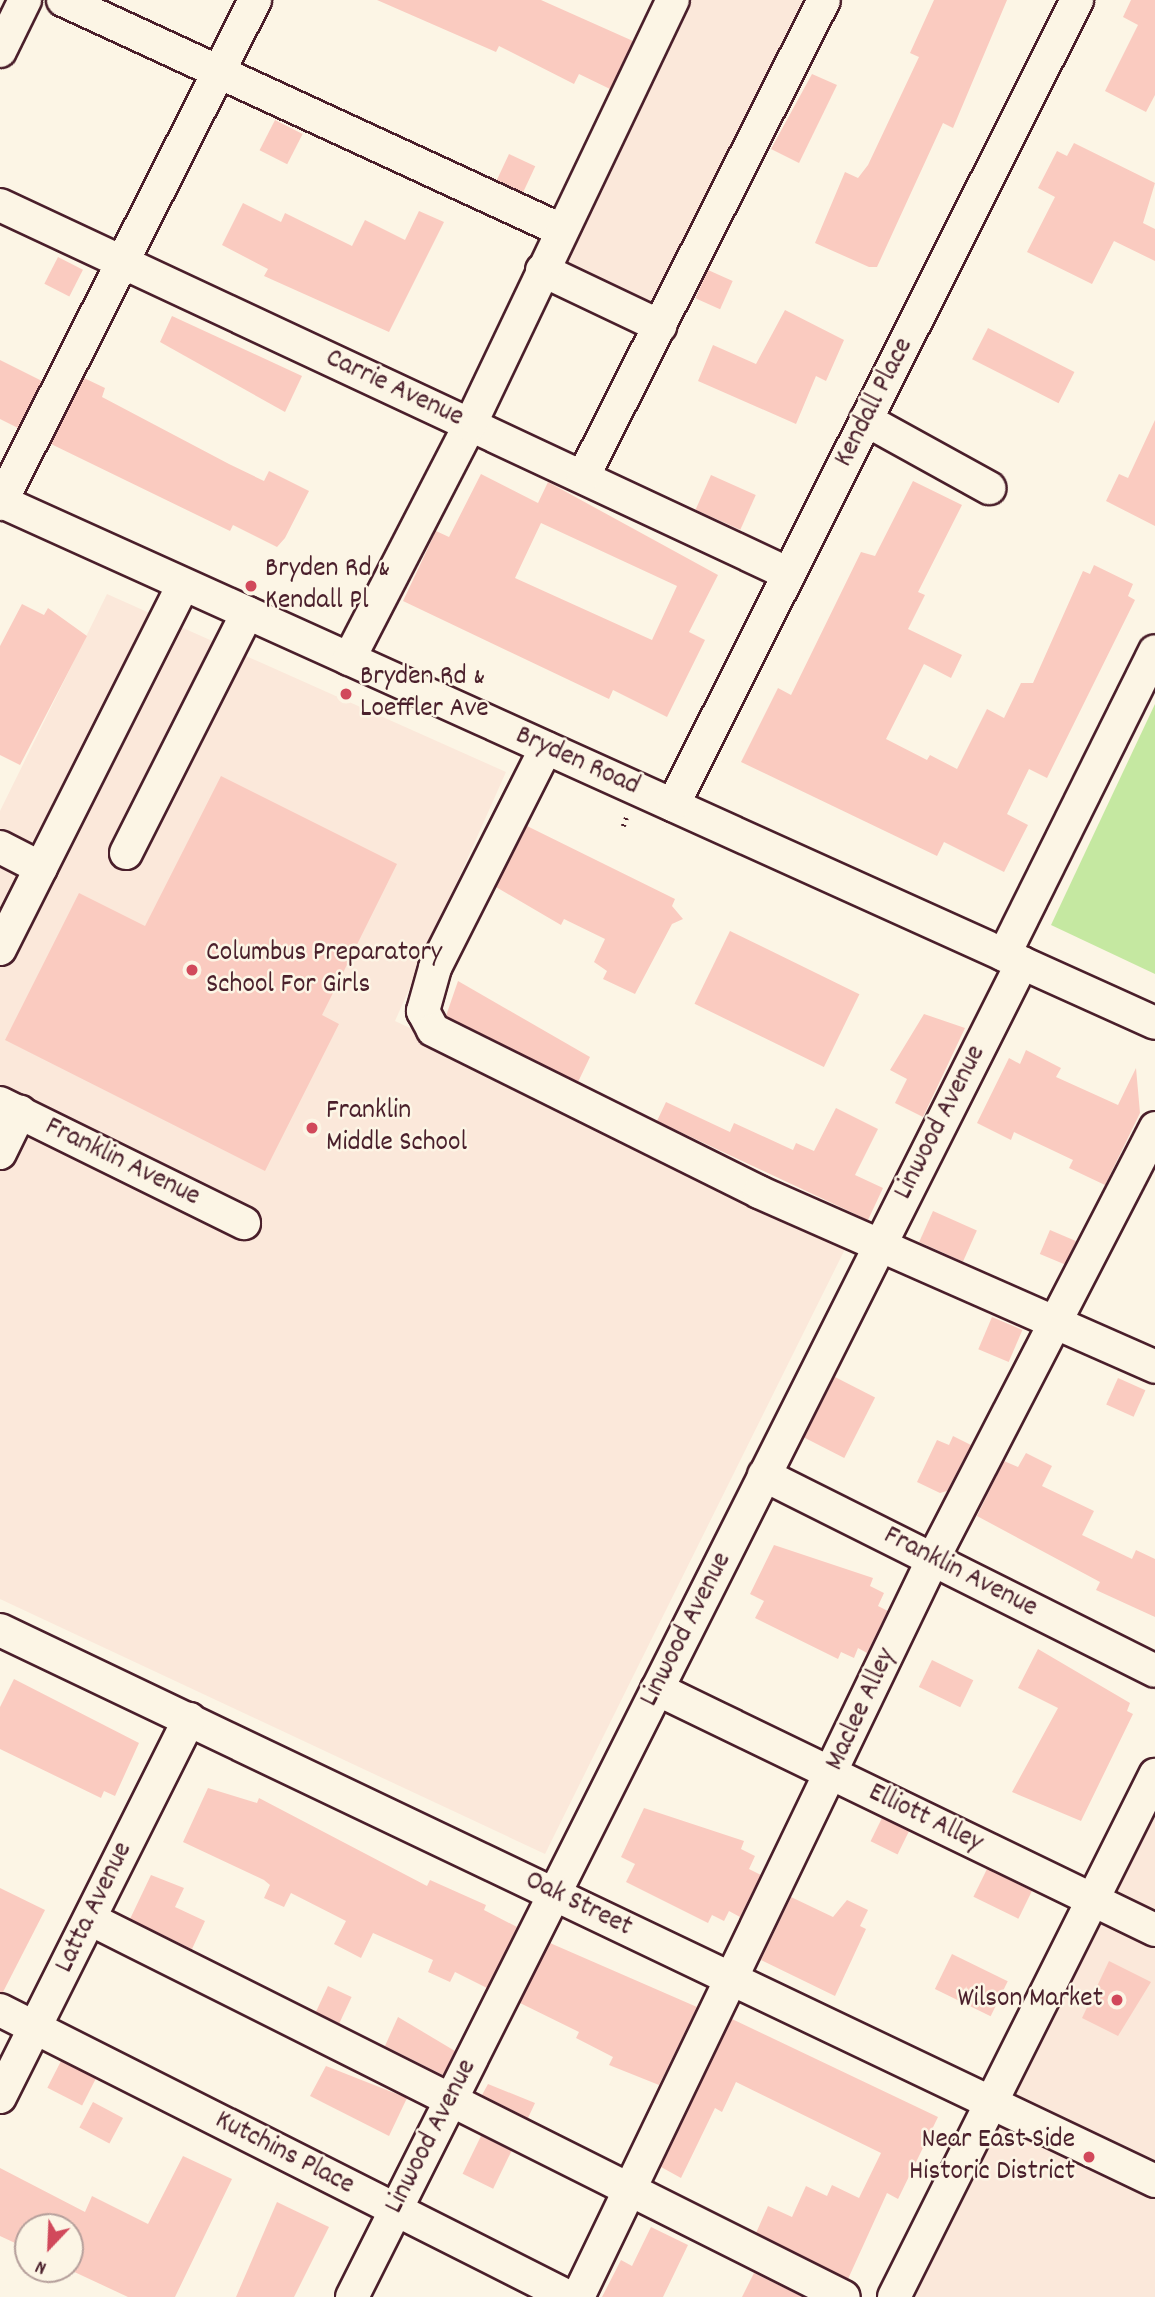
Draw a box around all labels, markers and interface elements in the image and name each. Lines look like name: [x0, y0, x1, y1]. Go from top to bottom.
street label: Kendall Place: [828, 333, 922, 473]
street label: Carrie Avenue: [320, 342, 468, 436]
place label: Bryden Rd & Kendall Pl: [265, 553, 390, 619]
marker: Bryden Rd & Kendall Pl: [243, 578, 259, 594]
place label: Bryden Rd & Loeffler Ave: [360, 661, 489, 727]
marker: Bryden Rd & Loeffler Ave: [338, 686, 354, 702]
street label: Bryden Road: [510, 720, 644, 804]
place label: Columbus Preparatory School For Girls: [206, 937, 442, 1003]
marker: Columbus Preparatory School For Girls: [184, 962, 200, 978]
street label: Linwood Avenue: [888, 1040, 994, 1206]
place label: Franklin Middle School: [326, 1095, 467, 1161]
street label: Franklin Avenue: [39, 1111, 205, 1215]
marker: Franklin Middle School: [304, 1120, 320, 1136]
street label: Franklin Avenue: [877, 1520, 1043, 1626]
street label: Linwood Avenue: [634, 1547, 740, 1713]
street label: Maclee Alley: [819, 1644, 905, 1776]
street label: Elliott Alley: [862, 1777, 988, 1861]
street label: Latta Avenue: [49, 1837, 141, 1979]
street label: Oak Street: [519, 1865, 637, 1945]
place label: Wilson Market: [957, 1983, 1103, 2017]
marker: Wilson Market: [1109, 1992, 1125, 2008]
street label: Linwood Avenue: [379, 2054, 485, 2220]
street label: Kutchins Place: [209, 2105, 359, 2203]
place label: Near East Side Historic District: [909, 2124, 1075, 2190]
marker: Near East Side Historic District: [1081, 2149, 1097, 2165]
north arrow: [14, 2213, 84, 2283]
text: N: [32, 2252, 51, 2280]

